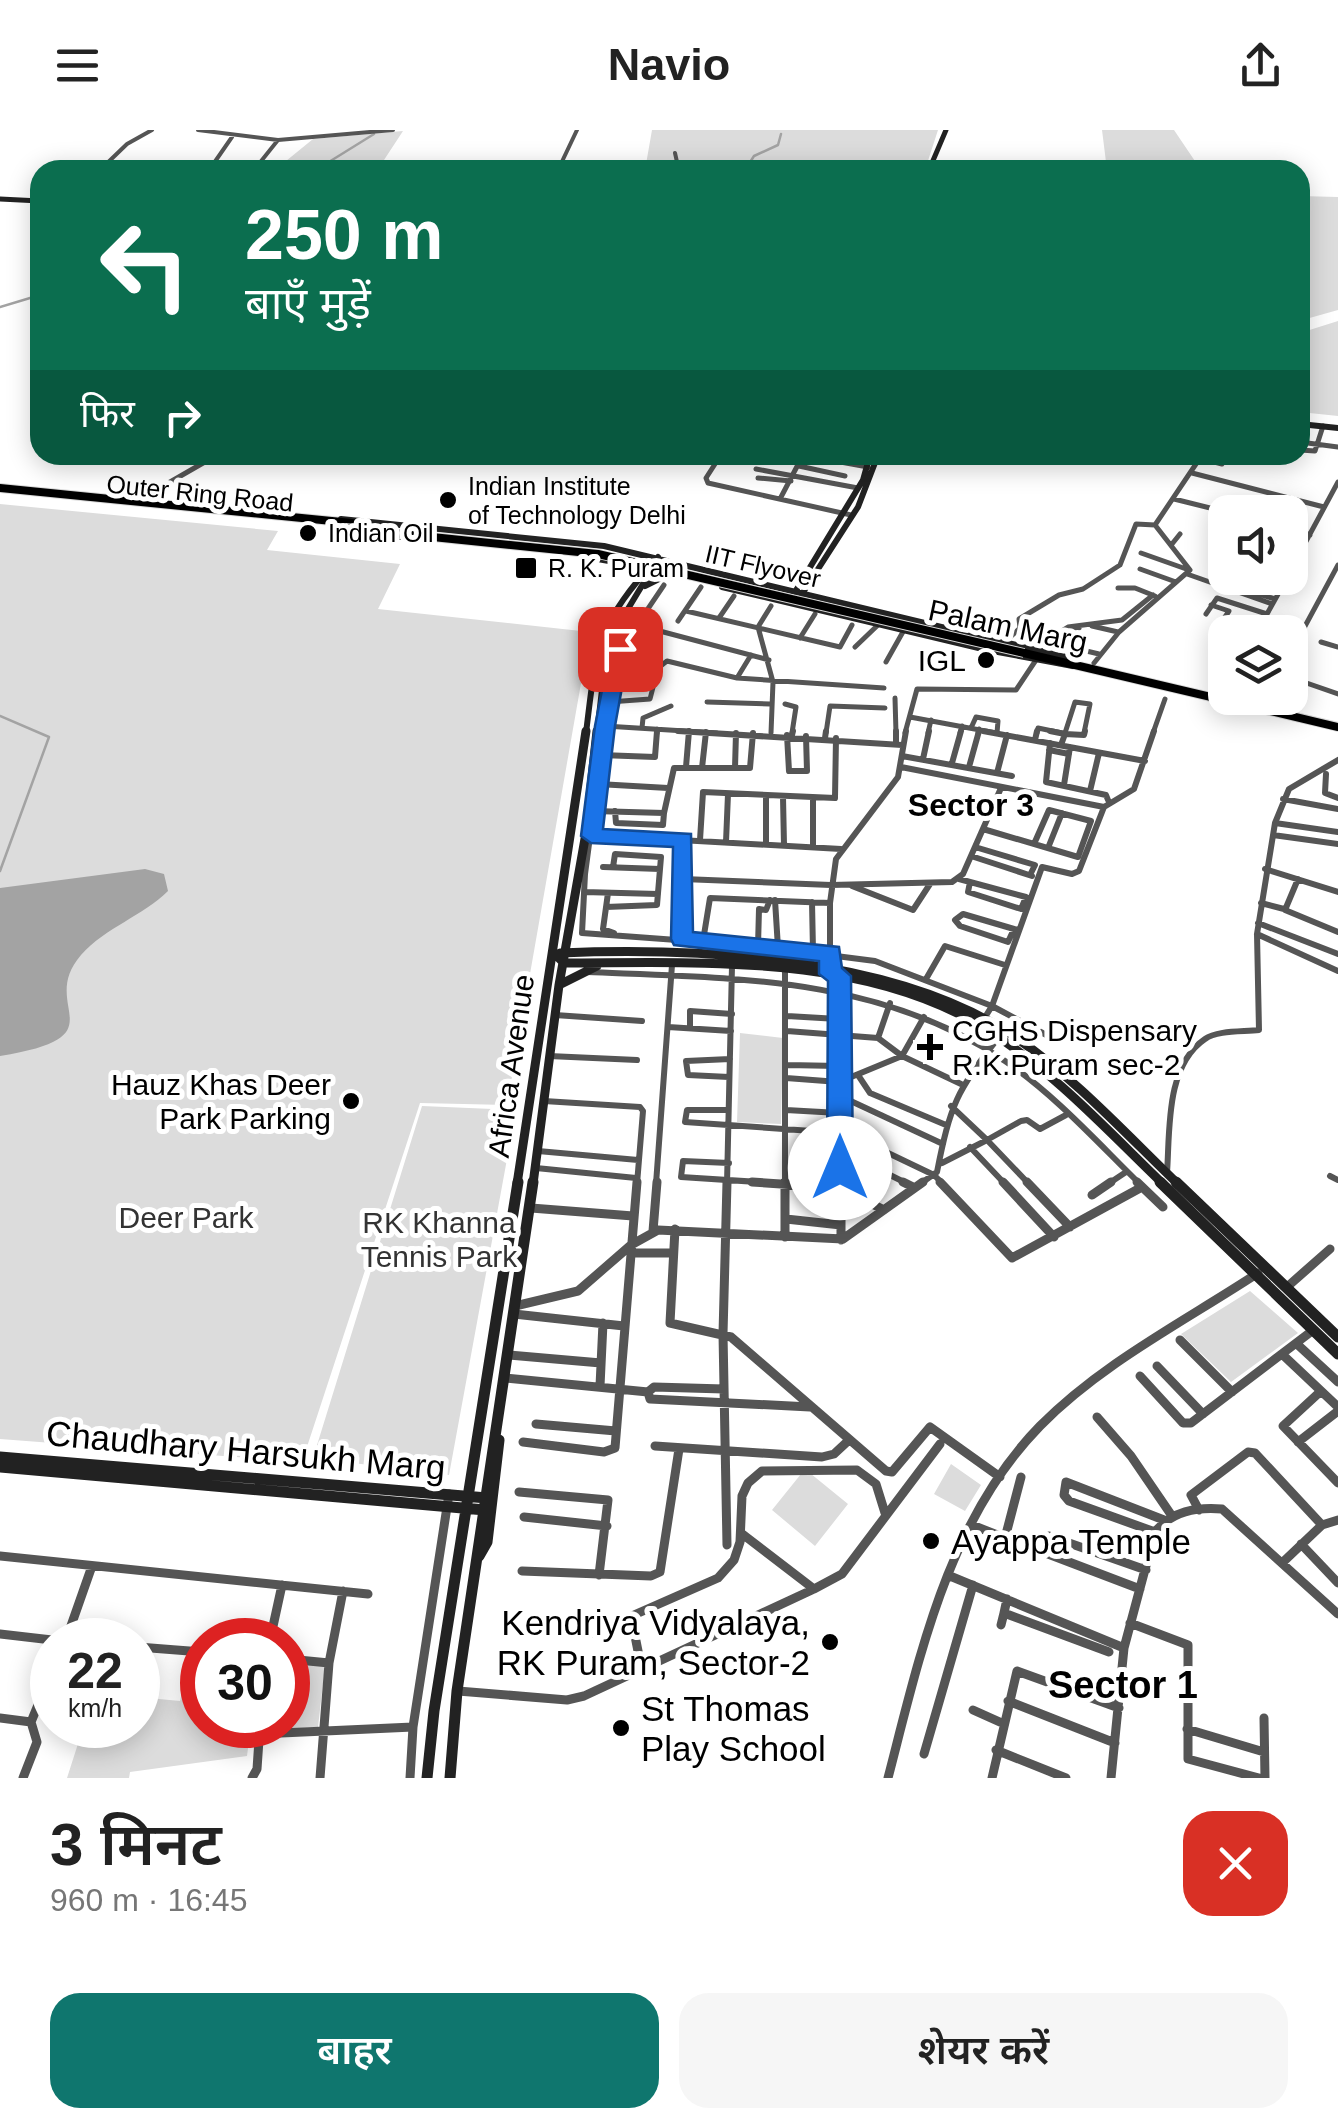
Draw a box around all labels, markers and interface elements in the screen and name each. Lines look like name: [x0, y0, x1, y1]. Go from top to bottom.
icon: menu: [50, 38, 105, 93]
icon: share: [1233, 38, 1288, 93]
text: Navio: [608, 39, 730, 90]
text: 250 m: [245, 196, 443, 274]
icon: left: [80, 200, 210, 330]
text: बाएँ मुड़ें: [245, 278, 371, 329]
icon: right: [155, 390, 210, 445]
text: फिर: [80, 393, 135, 435]
street label: Outer Ring Road: [105, 469, 295, 517]
place label: Indian Institute of Technology Delhi: [468, 472, 686, 529]
marker: Indian Institute of Technology Delhi: [437, 489, 459, 511]
map controls: [1208, 495, 1308, 715]
button: sound: [1208, 495, 1308, 595]
place label: Indian Oil: [328, 519, 434, 547]
marker: Indian Oil: [297, 522, 319, 544]
street label: IIT Flyover: [703, 539, 823, 593]
place label: R. K. Puram: [548, 554, 684, 582]
marker: R. K. Puram: [513, 555, 539, 581]
street label: Palam Marg: [925, 593, 1091, 659]
pin: [578, 607, 663, 692]
button: layers: [1208, 615, 1308, 715]
icon: arrive: [593, 622, 648, 677]
place label: IGL: [918, 644, 966, 677]
marker: IGL: [975, 649, 997, 671]
district label: Sector 3: [908, 787, 1034, 823]
street label: Africa Avenue: [482, 972, 540, 1160]
place label: CGHS Dispensary R.K.Puram sec-2: [952, 1014, 1197, 1081]
marker: CGHS Dispensary R.K.Puram sec-2: [917, 1034, 943, 1060]
place label: Hauz Khas Deer Park Parking: [111, 1068, 331, 1135]
marker: Hauz Khas Deer Park Parking: [340, 1090, 362, 1112]
position arrow: [788, 1116, 892, 1220]
park label: Deer Park: [118, 1201, 255, 1234]
park label: RK Khanna Tennis Park: [361, 1206, 518, 1273]
street label: Chaudhary Harsukh Marg: [45, 1413, 447, 1487]
place label: Ayappa Temple: [951, 1522, 1191, 1561]
marker: Ayappa Temple: [920, 1530, 942, 1552]
place label: Kendriya Vidyalaya, RK Puram, Sector-2: [497, 1603, 810, 1682]
speed limit sign: 30: [180, 1618, 310, 1748]
marker: Kendriya Vidyalaya, RK Puram, Sector-2: [819, 1631, 841, 1653]
text: 22: [67, 1643, 123, 1699]
district label: Sector 1: [1048, 1664, 1198, 1706]
place label: St Thomas Play School: [641, 1689, 826, 1768]
text: km/h: [68, 1694, 122, 1722]
marker: St Thomas Play School: [610, 1717, 632, 1739]
text: 3 मिनट: [50, 1811, 222, 1878]
button: close: [1183, 1811, 1288, 1916]
text: 960 m · 16:45: [50, 1882, 247, 1918]
button: बाहर: [50, 1993, 659, 2108]
button: शेयर करें: [679, 1993, 1288, 2108]

